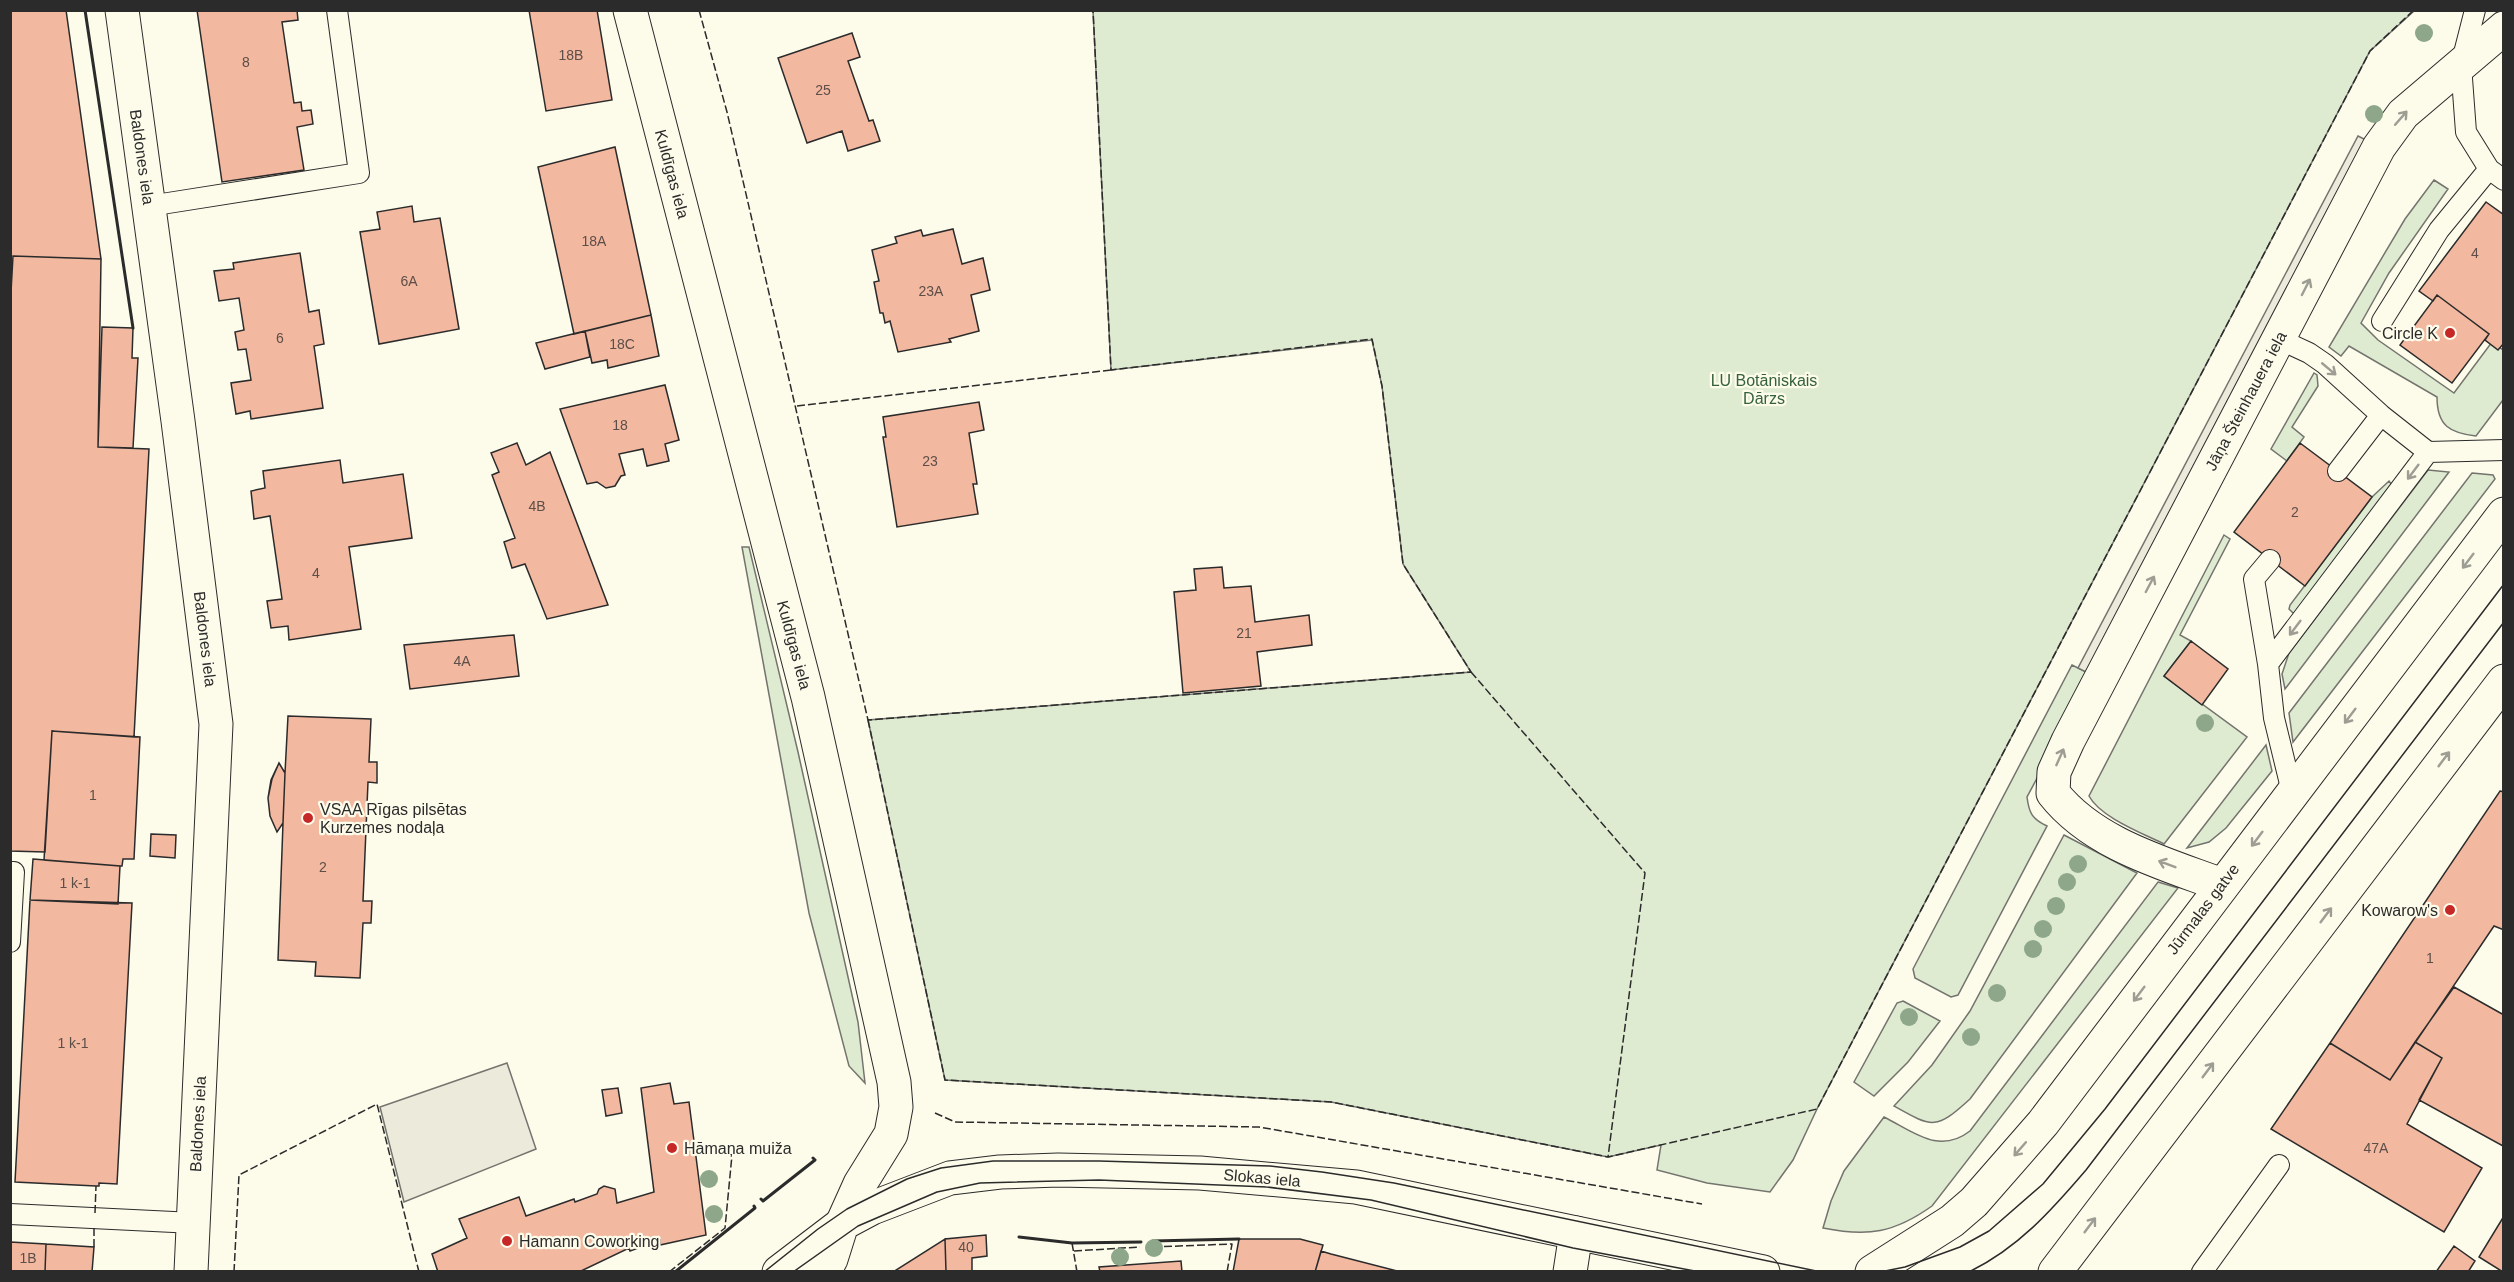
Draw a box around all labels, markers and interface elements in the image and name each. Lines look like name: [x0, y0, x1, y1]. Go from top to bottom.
house number: 18B: [559, 47, 583, 63]
house number: 8: [242, 54, 250, 70]
house number: 25: [815, 82, 831, 98]
street label: Baldones iela: [127, 108, 157, 206]
one-way arrow: [2394, 110, 2408, 126]
street label: Kuldīgas iela: [652, 128, 692, 221]
house number: 18A: [582, 233, 607, 249]
house number: 4: [2471, 245, 2479, 261]
house number: 6A: [400, 273, 418, 289]
one-way arrow: [2300, 279, 2312, 296]
house number: 23A: [919, 283, 944, 299]
place label: Circle K: [2382, 325, 2438, 342]
marker: Circle K: [2443, 326, 2457, 340]
street label: Jāņa Šteinhauera iela: [2201, 328, 2290, 473]
house number: 6: [276, 330, 284, 346]
house number: 18C: [609, 336, 635, 352]
one-way arrow: [2321, 362, 2337, 375]
park label: LU Botāniskais Dārzs: [1711, 372, 1817, 407]
house number: 18: [612, 417, 628, 433]
house number: 23: [922, 453, 938, 469]
one-way arrow: [2407, 464, 2419, 480]
house number: 4B: [528, 498, 546, 514]
house number: 2: [2291, 504, 2299, 520]
one-way arrow: [2462, 552, 2474, 568]
house number: 4: [312, 565, 320, 581]
one-way arrow: [2144, 576, 2156, 593]
street label: Baldones iela: [191, 590, 219, 688]
street label: Kuldīgas iela: [774, 599, 814, 692]
one-way arrow: [2289, 619, 2302, 635]
house number: 21: [1236, 625, 1252, 641]
house number: 4A: [453, 653, 471, 669]
one-way arrow: [2344, 708, 2357, 724]
one-way arrow: [2055, 749, 2067, 767]
one-way arrow: [2438, 752, 2451, 768]
house number: 1: [89, 787, 97, 803]
place label: VSAA Rīgas pilsētas Kurzemes nodaļa: [320, 801, 467, 836]
marker: VSAA Rīgas pilsētas Kurzemes nodaļa: [301, 811, 315, 825]
one-way arrow: [2251, 830, 2263, 846]
one-way arrow: [2158, 858, 2177, 869]
house number: 2: [319, 859, 327, 875]
street label: Jūrmalas gatve: [2164, 860, 2242, 957]
house number: 1 k-1: [59, 875, 91, 891]
place label: Kowarow's: [2361, 902, 2438, 919]
marker: Kowarow's: [2443, 903, 2457, 917]
one-way arrow: [2320, 907, 2333, 923]
house number: 1: [2426, 950, 2434, 966]
one-way arrow: [2133, 986, 2146, 1002]
house number: 1 k-1: [57, 1035, 89, 1051]
one-way arrow: [2202, 1062, 2215, 1078]
street label: Baldones iela: [187, 1075, 209, 1172]
place label: Hāmaņa muiža: [684, 1140, 792, 1157]
house number: 47A: [2364, 1140, 2389, 1156]
marker: Hāmaņa muiža: [665, 1141, 679, 1155]
one-way arrow: [2013, 1141, 2027, 1156]
street label: Slokas iela: [1223, 1166, 1301, 1190]
one-way arrow: [2084, 1217, 2097, 1233]
place label: Hamann Coworking: [519, 1233, 660, 1250]
marker: Hamann Coworking: [500, 1234, 514, 1248]
house number: 40: [958, 1239, 974, 1255]
house number: 1B: [19, 1250, 37, 1266]

